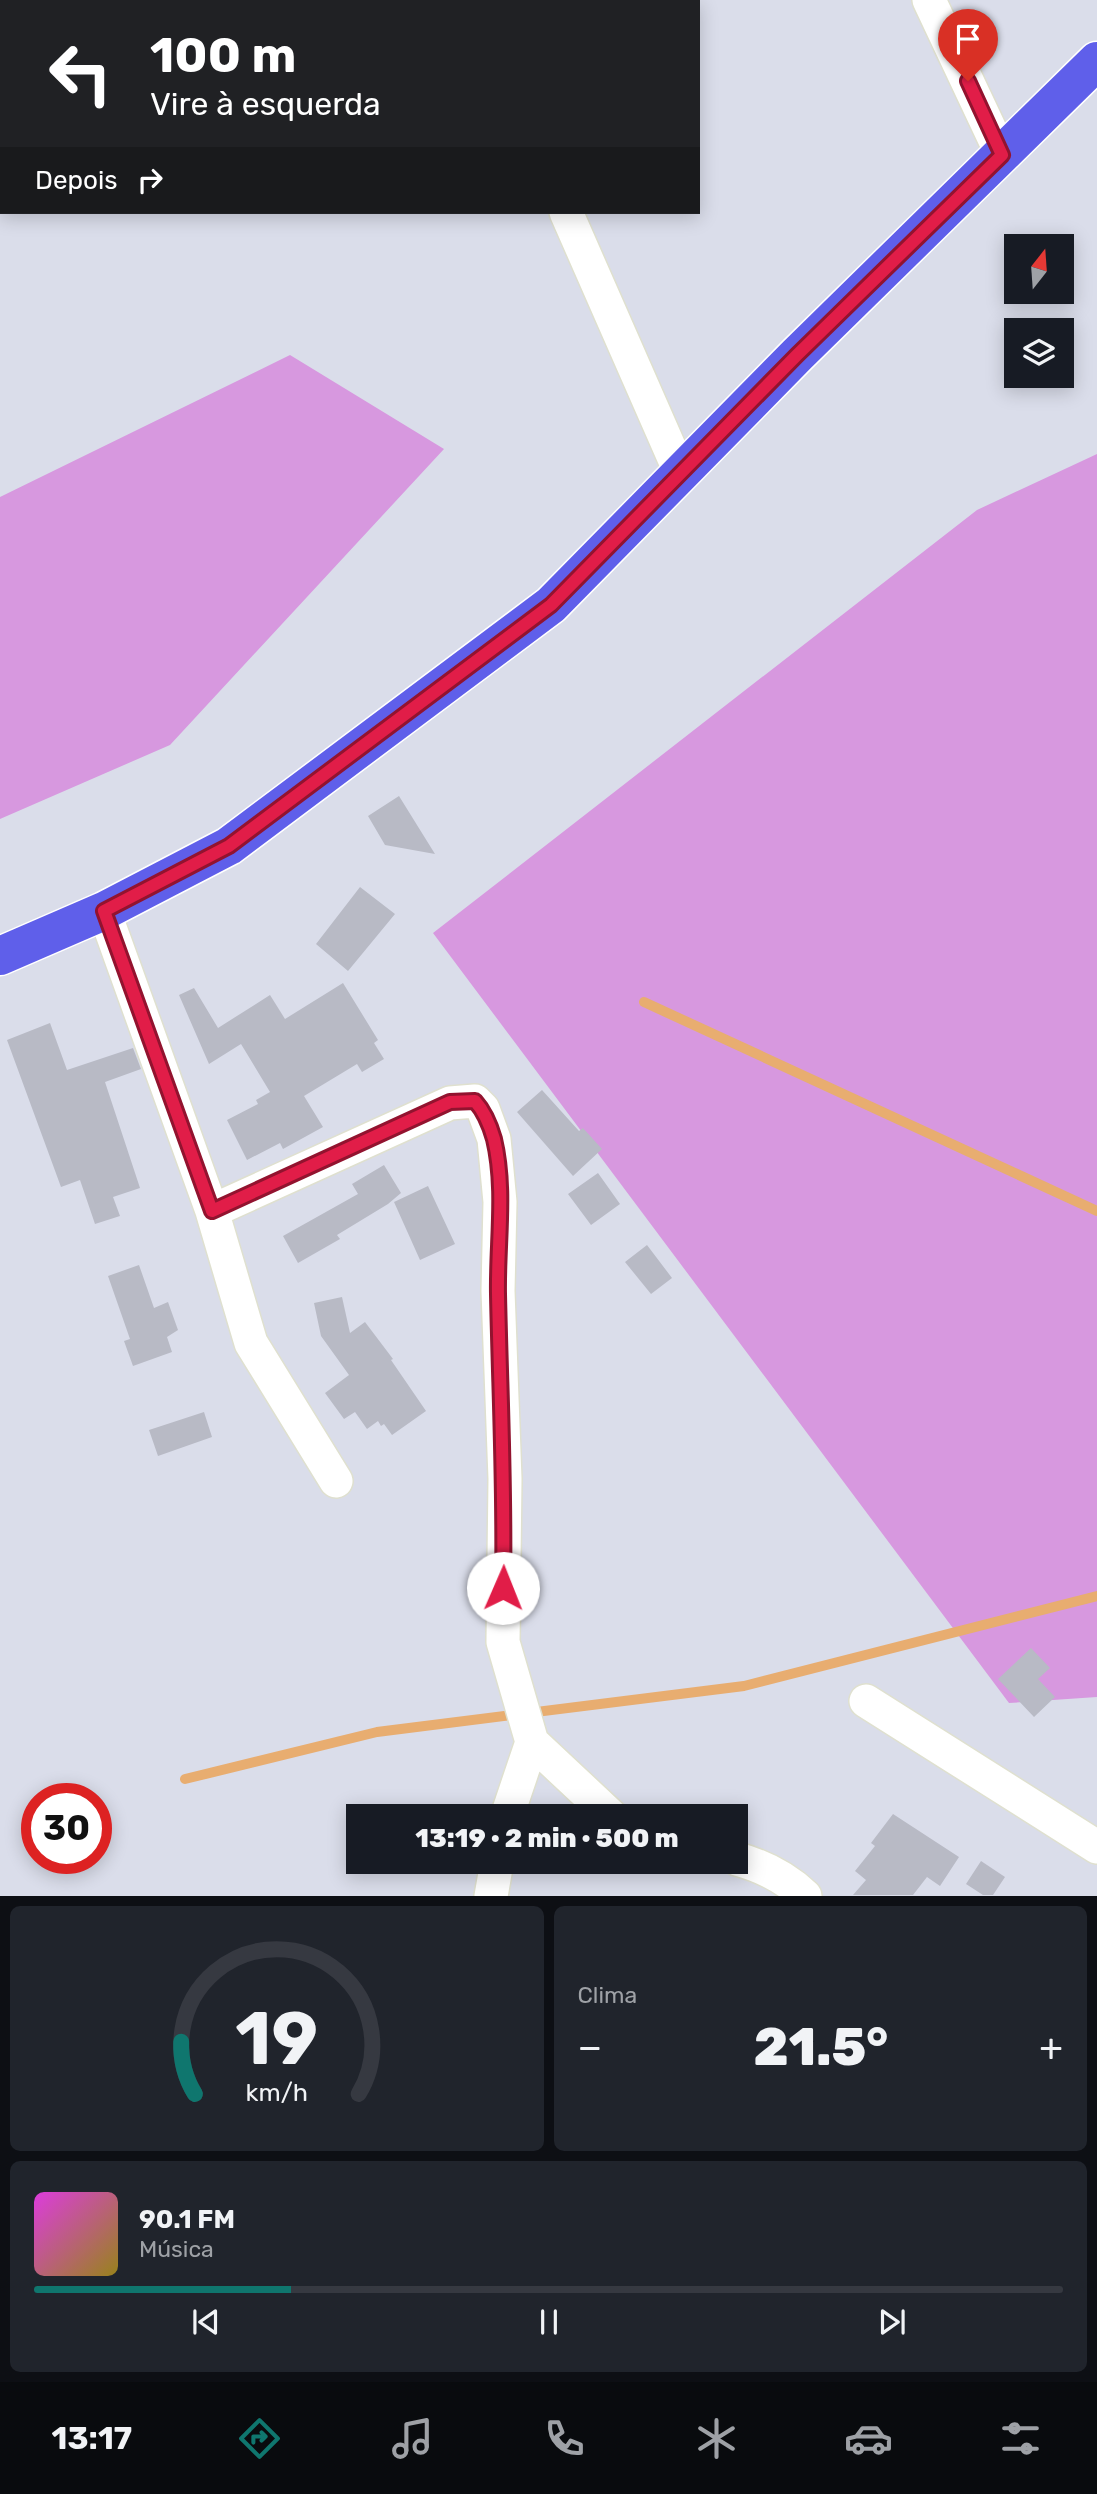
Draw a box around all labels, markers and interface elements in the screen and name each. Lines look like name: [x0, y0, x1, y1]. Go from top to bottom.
pin: [938, 9, 998, 81]
icon: arrive: [949, 20, 987, 58]
text: 100 m: [150, 26, 296, 84]
icon: left: [35, 28, 126, 119]
text: Vire à esquerda: [150, 85, 381, 123]
icon: right: [131, 161, 169, 199]
text: Depois: [35, 165, 117, 196]
north arrow: [1004, 234, 1074, 304]
map controls: [1004, 234, 1074, 388]
button: layers: [1004, 318, 1074, 388]
position arrow: [466, 1551, 540, 1625]
speed limit sign: 30: [21, 1783, 112, 1874]
text: 13:19 · 2 min · 500 m: [415, 1823, 679, 1854]
text: Clima: [578, 1981, 637, 2009]
text: 19: [235, 1997, 318, 2083]
text: 21.5°: [753, 2016, 888, 2078]
text: −: [578, 2024, 602, 2070]
text: +: [1039, 2024, 1063, 2070]
text: km/h: [246, 2078, 308, 2107]
text: 90.1 FM: [139, 2204, 235, 2235]
text: Música: [139, 2235, 214, 2263]
icon: previous: [187, 2303, 225, 2341]
icon: pause: [530, 2303, 568, 2341]
icon: next: [873, 2303, 911, 2341]
icon: directions: [235, 2414, 284, 2463]
icon: music: [388, 2414, 437, 2463]
icon: phone: [540, 2414, 589, 2463]
icon: climate: [692, 2414, 741, 2463]
icon: car: [844, 2414, 893, 2463]
icon: filters: [996, 2414, 1045, 2463]
text: 13:17: [52, 2419, 132, 2457]

